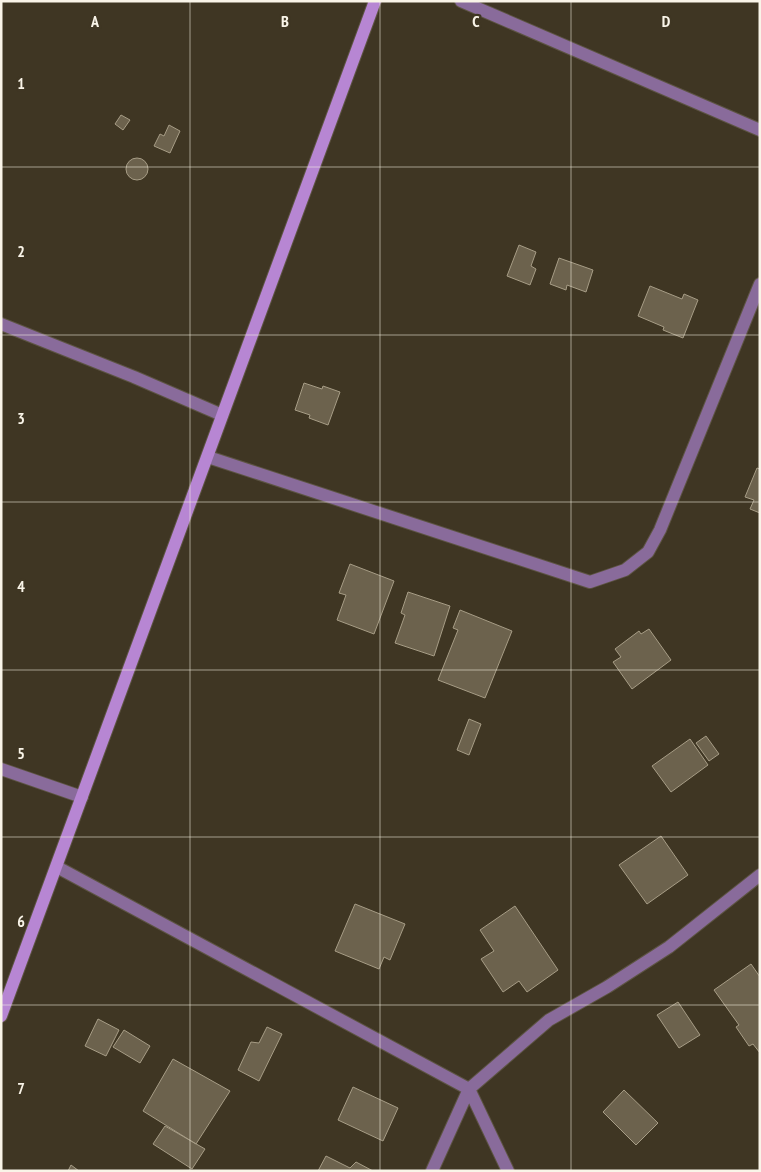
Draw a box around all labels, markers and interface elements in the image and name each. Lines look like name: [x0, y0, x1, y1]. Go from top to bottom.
text: A: [90, 11, 100, 31]
text: B: [281, 11, 289, 31]
text: C: [472, 11, 480, 31]
text: D: [662, 11, 671, 31]
text: 1: [17, 73, 25, 93]
text: 2: [17, 241, 25, 261]
text: 3: [17, 408, 25, 428]
text: 4: [17, 576, 25, 596]
text: 5: [17, 743, 25, 763]
text: 6: [17, 911, 25, 931]
text: 7: [17, 1078, 25, 1098]

